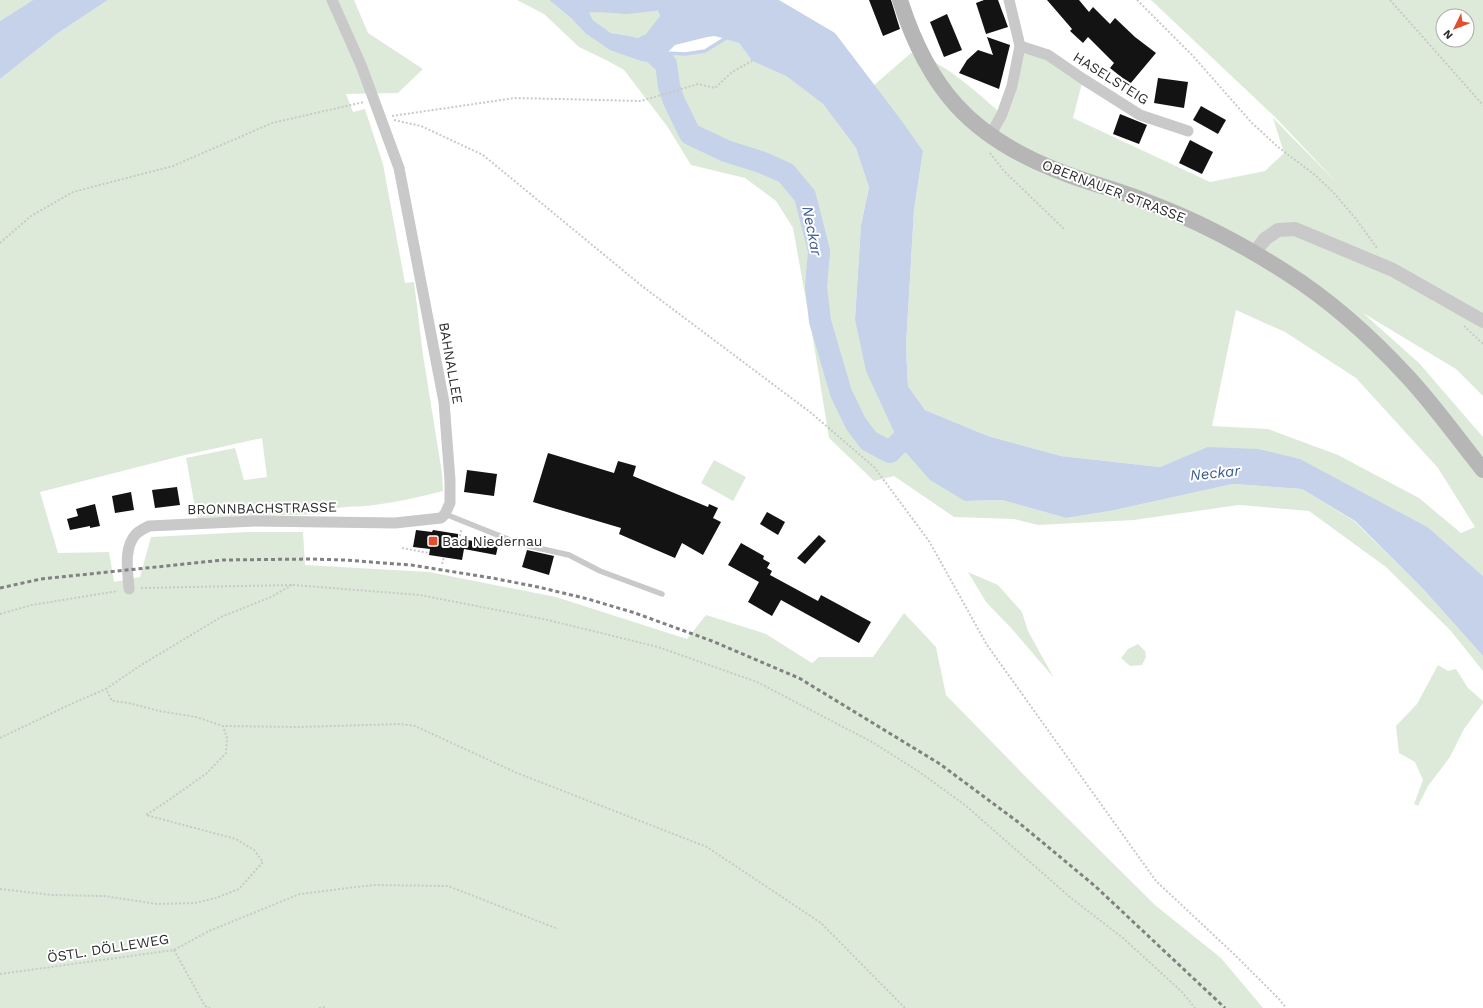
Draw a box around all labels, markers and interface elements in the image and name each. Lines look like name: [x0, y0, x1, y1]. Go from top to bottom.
north arrow: [1435, 8, 1475, 48]
text: N: [1441, 27, 1456, 42]
street label: HASELSTEIG: [1070, 48, 1152, 108]
street label: OBERNAUER STRASSE: [1040, 156, 1188, 226]
water label: Neckar: [798, 205, 826, 258]
street label: BAHNALLEE: [436, 321, 466, 405]
water label: Neckar: [1189, 461, 1242, 485]
street label: BRONNBACHSTRASSE: [187, 499, 337, 517]
place label: Bad Niedernau: [442, 533, 543, 549]
marker: Bad Niedernau: [427, 535, 439, 547]
street label: ÖSTL. DÖLLEWEG: [46, 930, 170, 966]

